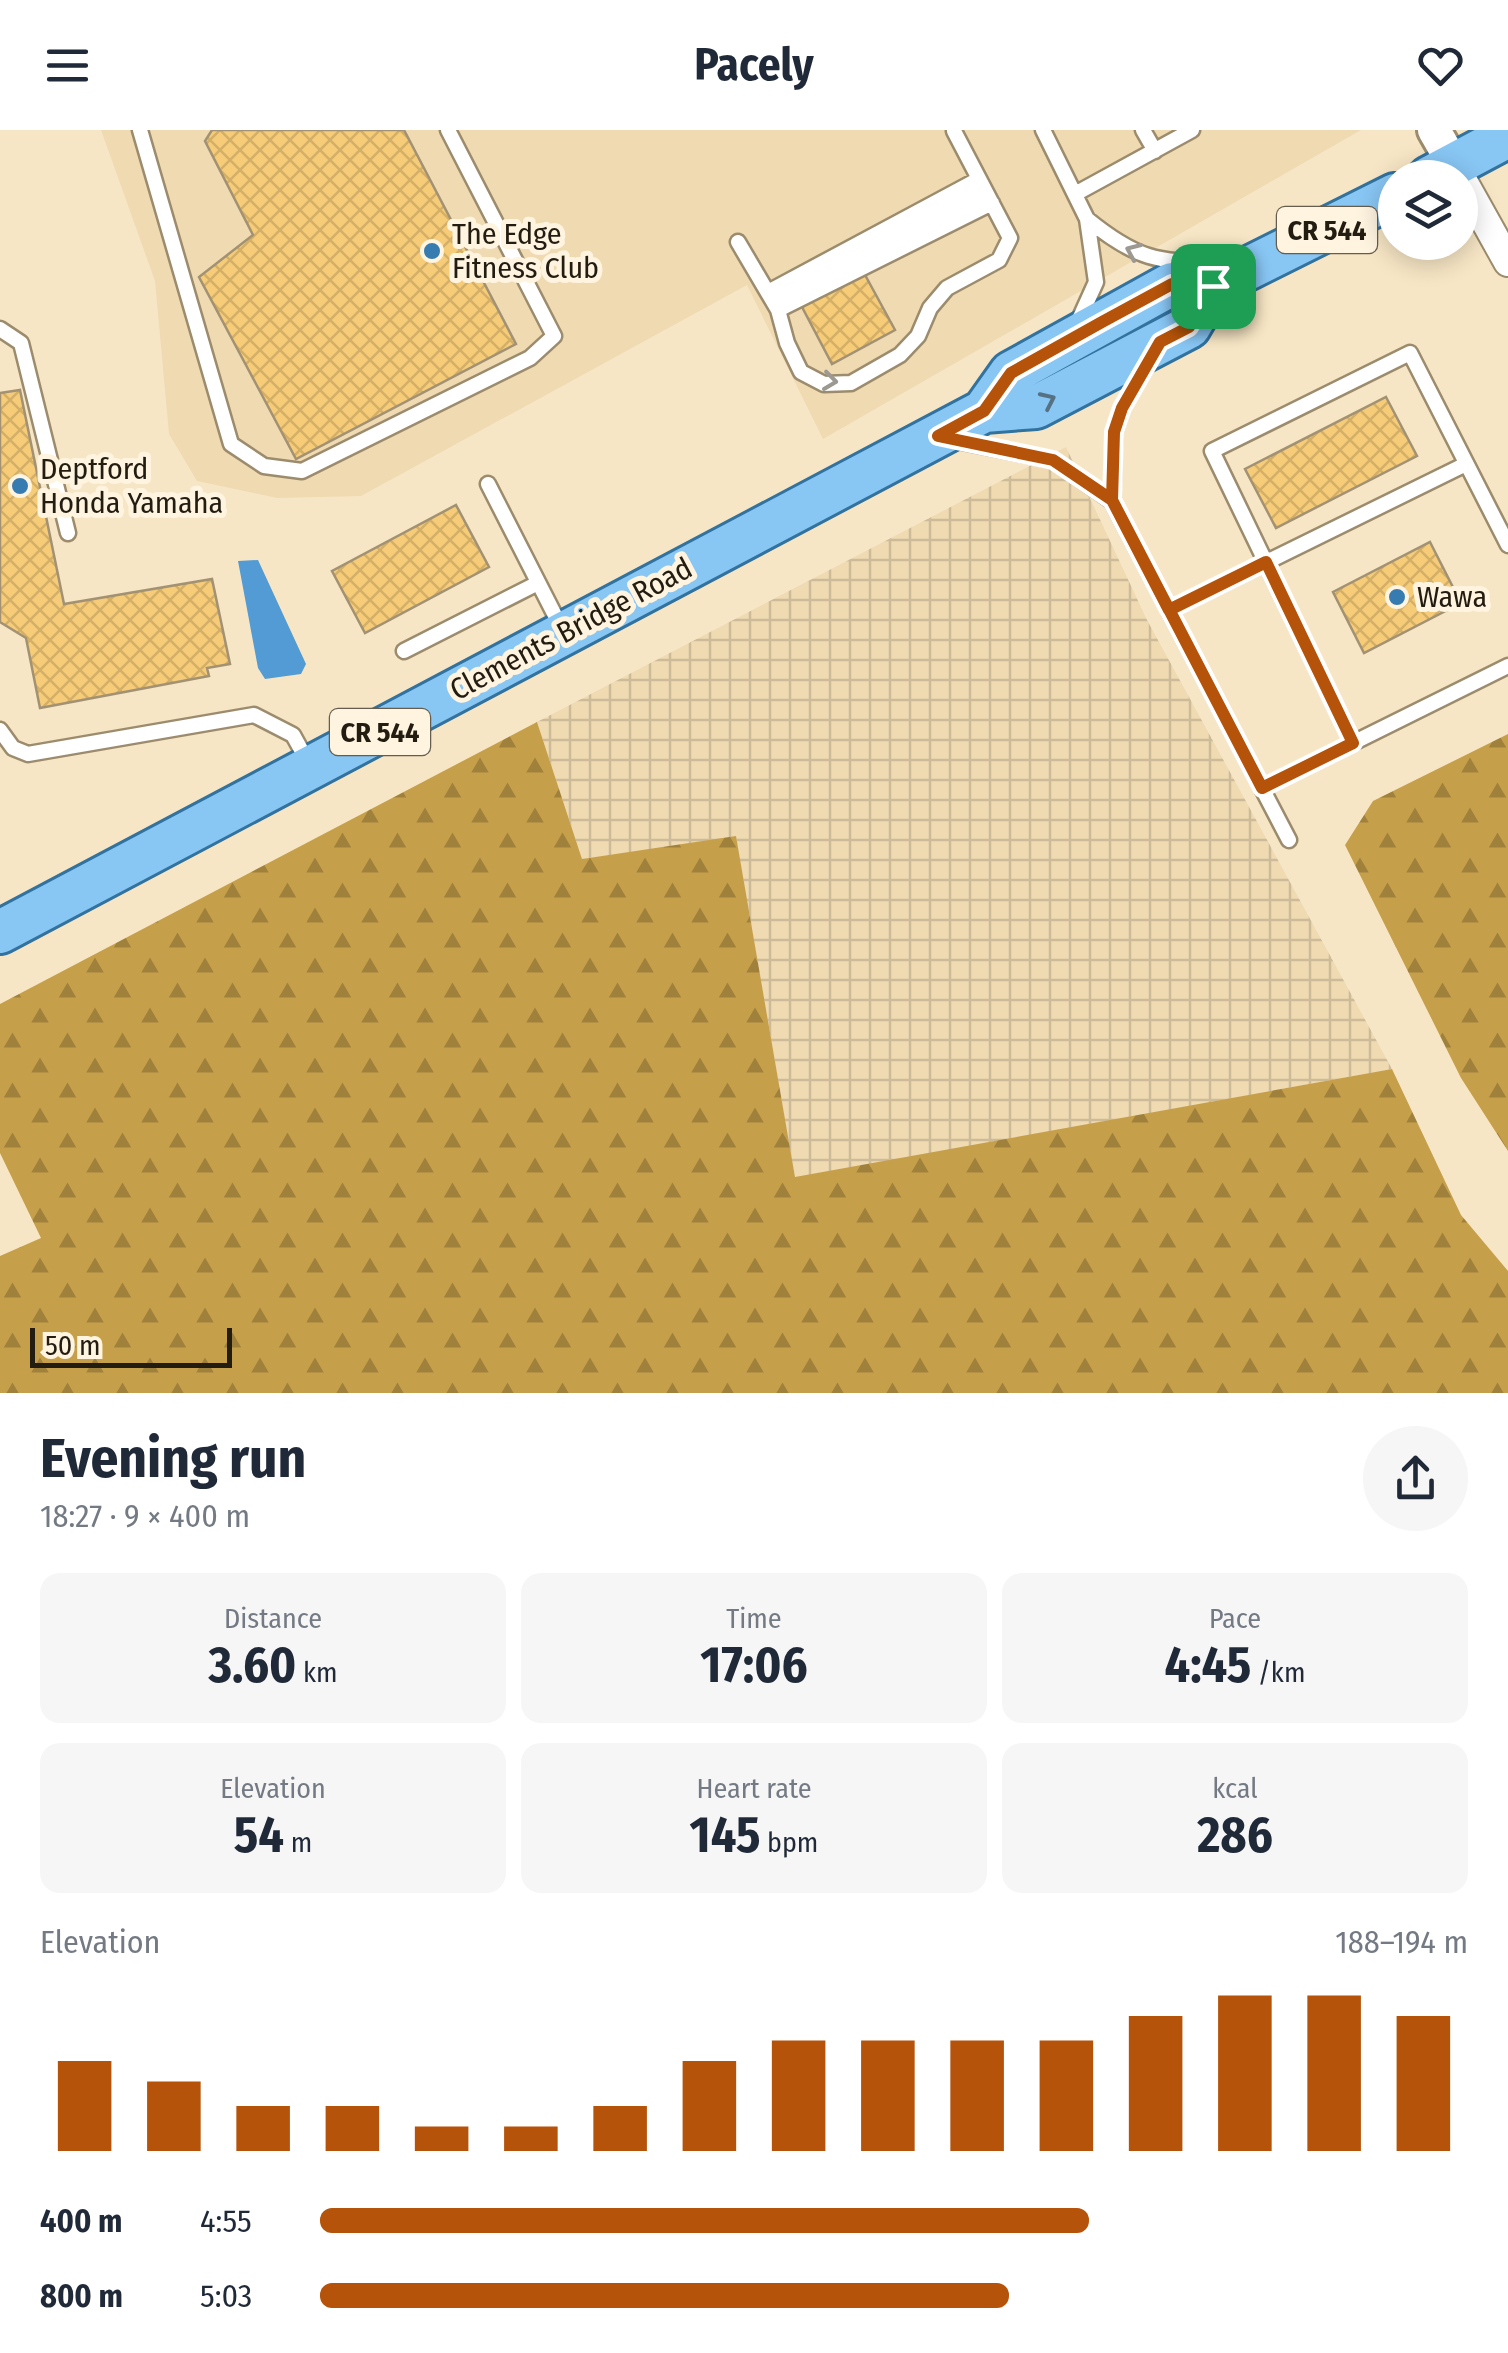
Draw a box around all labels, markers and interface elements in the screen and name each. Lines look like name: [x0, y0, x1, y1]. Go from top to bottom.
icon: menu: [40, 38, 95, 93]
text: Pacely: [694, 38, 814, 92]
icon: heart: [1413, 38, 1468, 93]
map controls: [1378, 160, 1478, 260]
button: layers: [1378, 160, 1478, 260]
road number: CR 544: [1277, 207, 1377, 253]
place label: The Edge Fitness Club: [452, 216, 599, 286]
marker: The Edge Fitness Club: [421, 240, 443, 262]
one-way arrow: [1126, 243, 1144, 263]
pin: [1171, 244, 1256, 329]
icon: arrive: [1186, 259, 1241, 314]
one-way arrow: [822, 370, 838, 391]
one-way arrow: [1038, 392, 1056, 412]
place label: Deptford Honda Yamaha: [40, 451, 223, 521]
marker: Deptford Honda Yamaha: [9, 475, 31, 497]
street label: Clements Bridge Road: [444, 550, 698, 708]
place label: Wawa: [1417, 579, 1487, 615]
marker: Wawa: [1386, 586, 1408, 608]
road number: CR 544: [330, 709, 430, 755]
scale bar: [30, 1323, 232, 1368]
text: 50 m: [45, 1329, 101, 1362]
text: Evening run: [40, 1426, 306, 1492]
button: share: [1363, 1426, 1468, 1531]
text: 18:27 · 9 × 400 m: [40, 1497, 250, 1535]
text: Distance: [224, 1602, 322, 1635]
text: Time: [726, 1602, 782, 1635]
text: Pace: [1209, 1602, 1261, 1635]
text: 3.60: [208, 1635, 296, 1695]
text: 17:06: [700, 1635, 808, 1695]
text: 4:45: [1165, 1635, 1251, 1695]
text: km: [296, 1656, 338, 1689]
text: /km: [1251, 1656, 1305, 1689]
text: Elevation: [220, 1772, 326, 1805]
text: Heart rate: [697, 1772, 811, 1805]
text: kcal: [1212, 1772, 1258, 1805]
text: 54: [234, 1805, 284, 1865]
text: 145: [690, 1805, 761, 1865]
text: 286: [1197, 1805, 1273, 1865]
text: m: [284, 1826, 312, 1859]
text: bpm: [761, 1826, 818, 1859]
text: Elevation: [40, 1923, 160, 1961]
text: 188–194 m: [1335, 1923, 1468, 1961]
text: 400 m: [40, 2202, 122, 2240]
text: 4:55: [200, 2202, 252, 2240]
text: 800 m: [40, 2277, 123, 2315]
text: 5:03: [200, 2277, 252, 2315]

